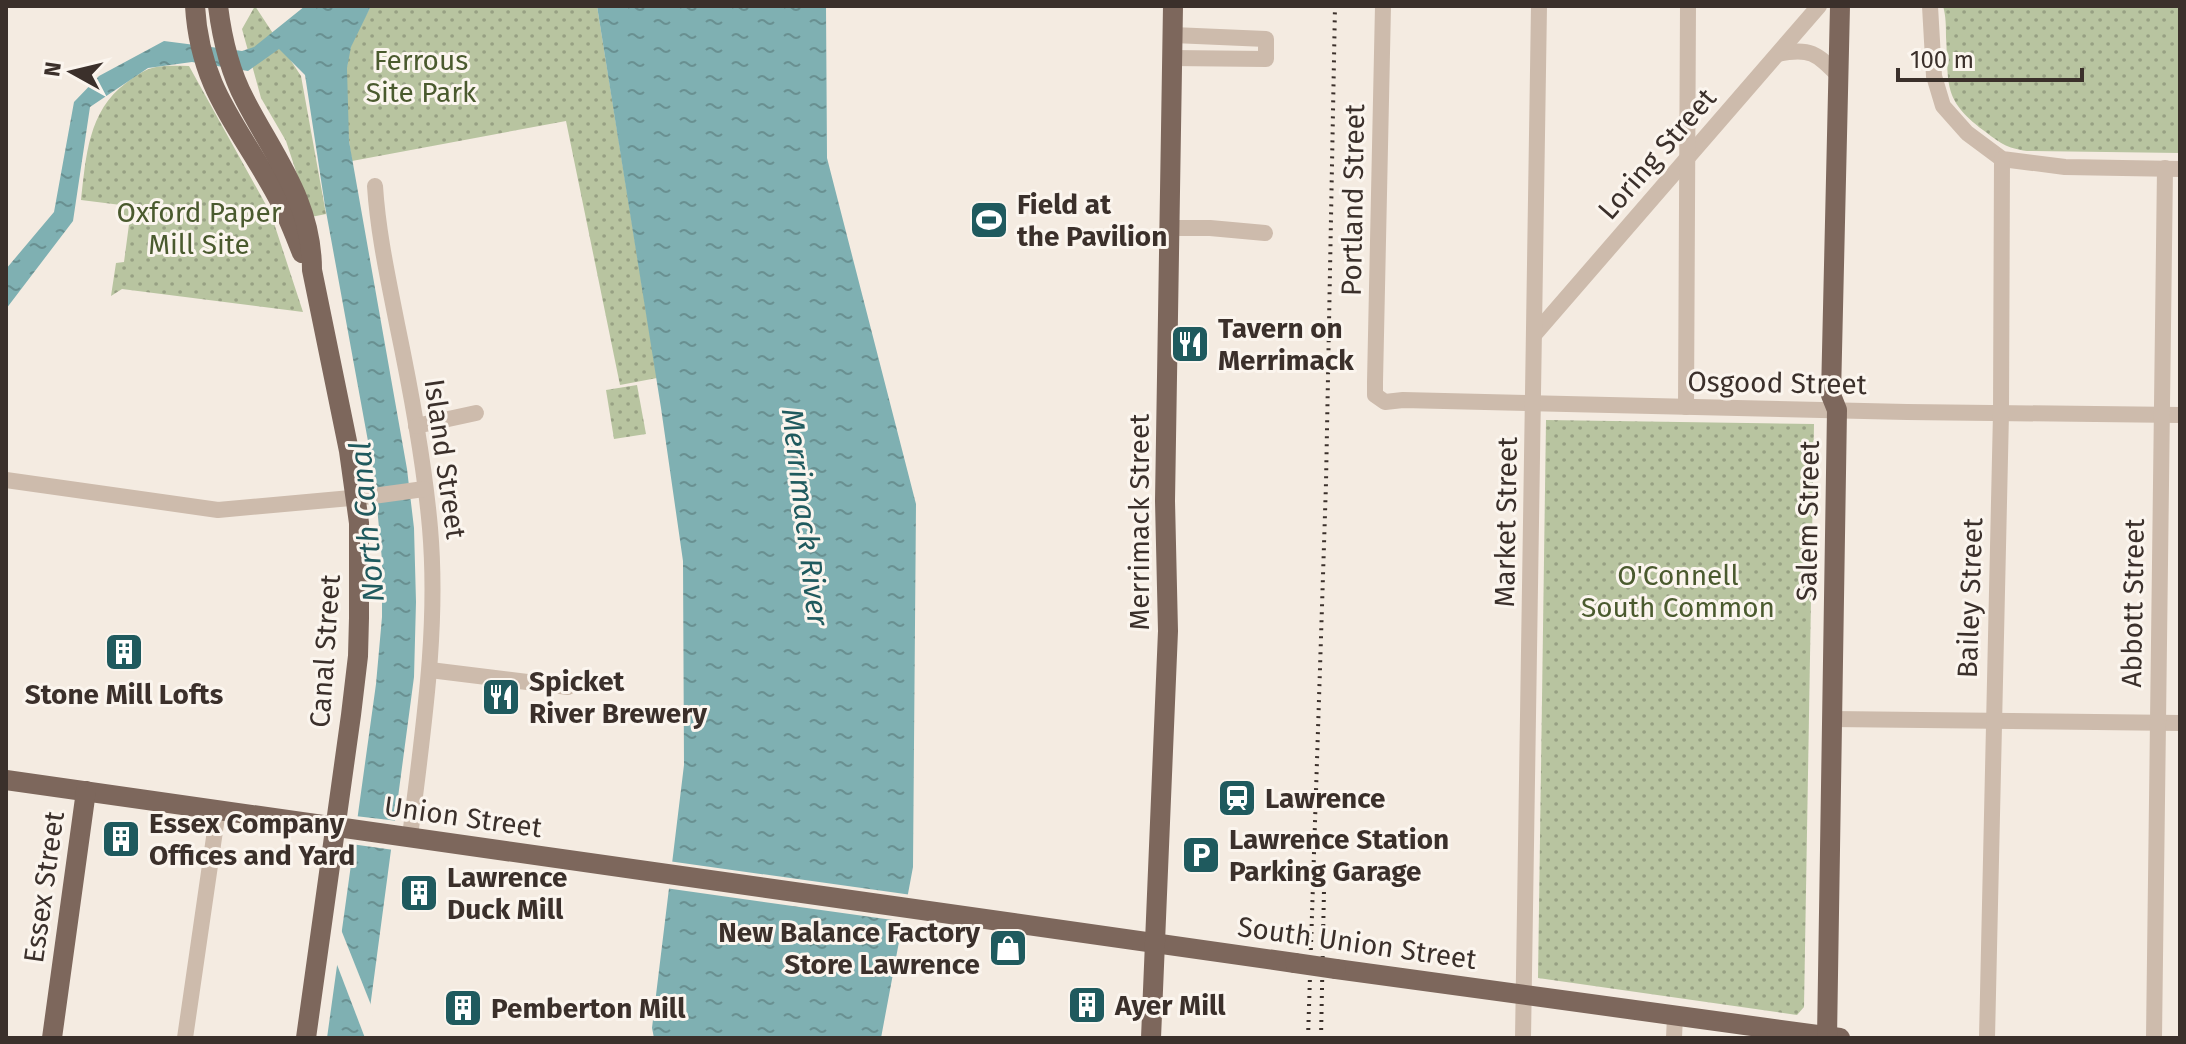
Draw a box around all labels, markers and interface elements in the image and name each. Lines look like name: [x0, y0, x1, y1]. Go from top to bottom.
north arrow: [32, 32, 112, 112]
scale bar: [1898, 32, 2082, 82]
park label: Ferrous Site Park: [366, 44, 477, 109]
text: 100 m: [1910, 46, 1974, 74]
text: N: [38, 60, 67, 78]
street label: Loring Street: [1591, 81, 1723, 226]
street label: Portland Street: [1335, 103, 1371, 296]
place label: Field at the Pavilion: [1017, 188, 1167, 253]
park label: Oxford Paper Mill Site: [117, 196, 282, 261]
sports icon: Field at the Pavilion: [968, 199, 1010, 241]
place label: Tavern on Merrimack: [1218, 312, 1354, 377]
restaurant icon: Tavern on Merrimack: [1169, 323, 1211, 365]
street label: Osgood Street: [1687, 365, 1868, 401]
street label: Island Street: [417, 377, 473, 542]
water label: Merrimack River: [774, 406, 836, 629]
street label: Merrimack Street: [1123, 413, 1156, 630]
street label: Market Street: [1488, 436, 1524, 608]
street label: Salem Street: [1790, 439, 1826, 602]
water label: North Canal: [342, 440, 392, 604]
street label: Bailey Street: [1951, 516, 1989, 679]
street label: Abbott Street: [2115, 517, 2151, 688]
park label: O'Connell South Common: [1581, 559, 1775, 624]
street label: Canal Street: [303, 572, 347, 729]
building icon: Stone Mill Lofts: [103, 631, 145, 673]
place label: Spicket River Brewery: [529, 665, 707, 730]
restaurant icon: Spicket River Brewery: [480, 676, 522, 718]
place label: Stone Mill Lofts: [25, 678, 223, 711]
station icon: Lawrence: [1216, 777, 1258, 819]
place label: Lawrence: [1265, 782, 1386, 815]
street label: Union Street: [382, 790, 545, 845]
place label: Essex Company Offices and Yard: [149, 807, 355, 872]
street label: Essex Street: [17, 808, 71, 965]
building icon: Essex Company Offices and Yard: [100, 818, 142, 860]
place label: Lawrence Station Parking Garage: [1229, 823, 1449, 888]
parking icon: Lawrence Station Parking Garage: [1180, 834, 1222, 876]
place label: Lawrence Duck Mill: [447, 861, 568, 926]
building icon: Lawrence Duck Mill: [398, 872, 440, 914]
street label: South Union Street: [1235, 910, 1479, 976]
place label: New Balance Factory Store Lawrence: [718, 916, 980, 981]
shop icon: New Balance Factory Store Lawrence: [987, 927, 1029, 969]
building icon: Ayer Mill: [1066, 984, 1108, 1026]
building icon: Pemberton Mill: [442, 987, 484, 1029]
place label: Ayer Mill: [1114, 989, 1226, 1022]
place label: Pemberton Mill: [491, 992, 686, 1025]

